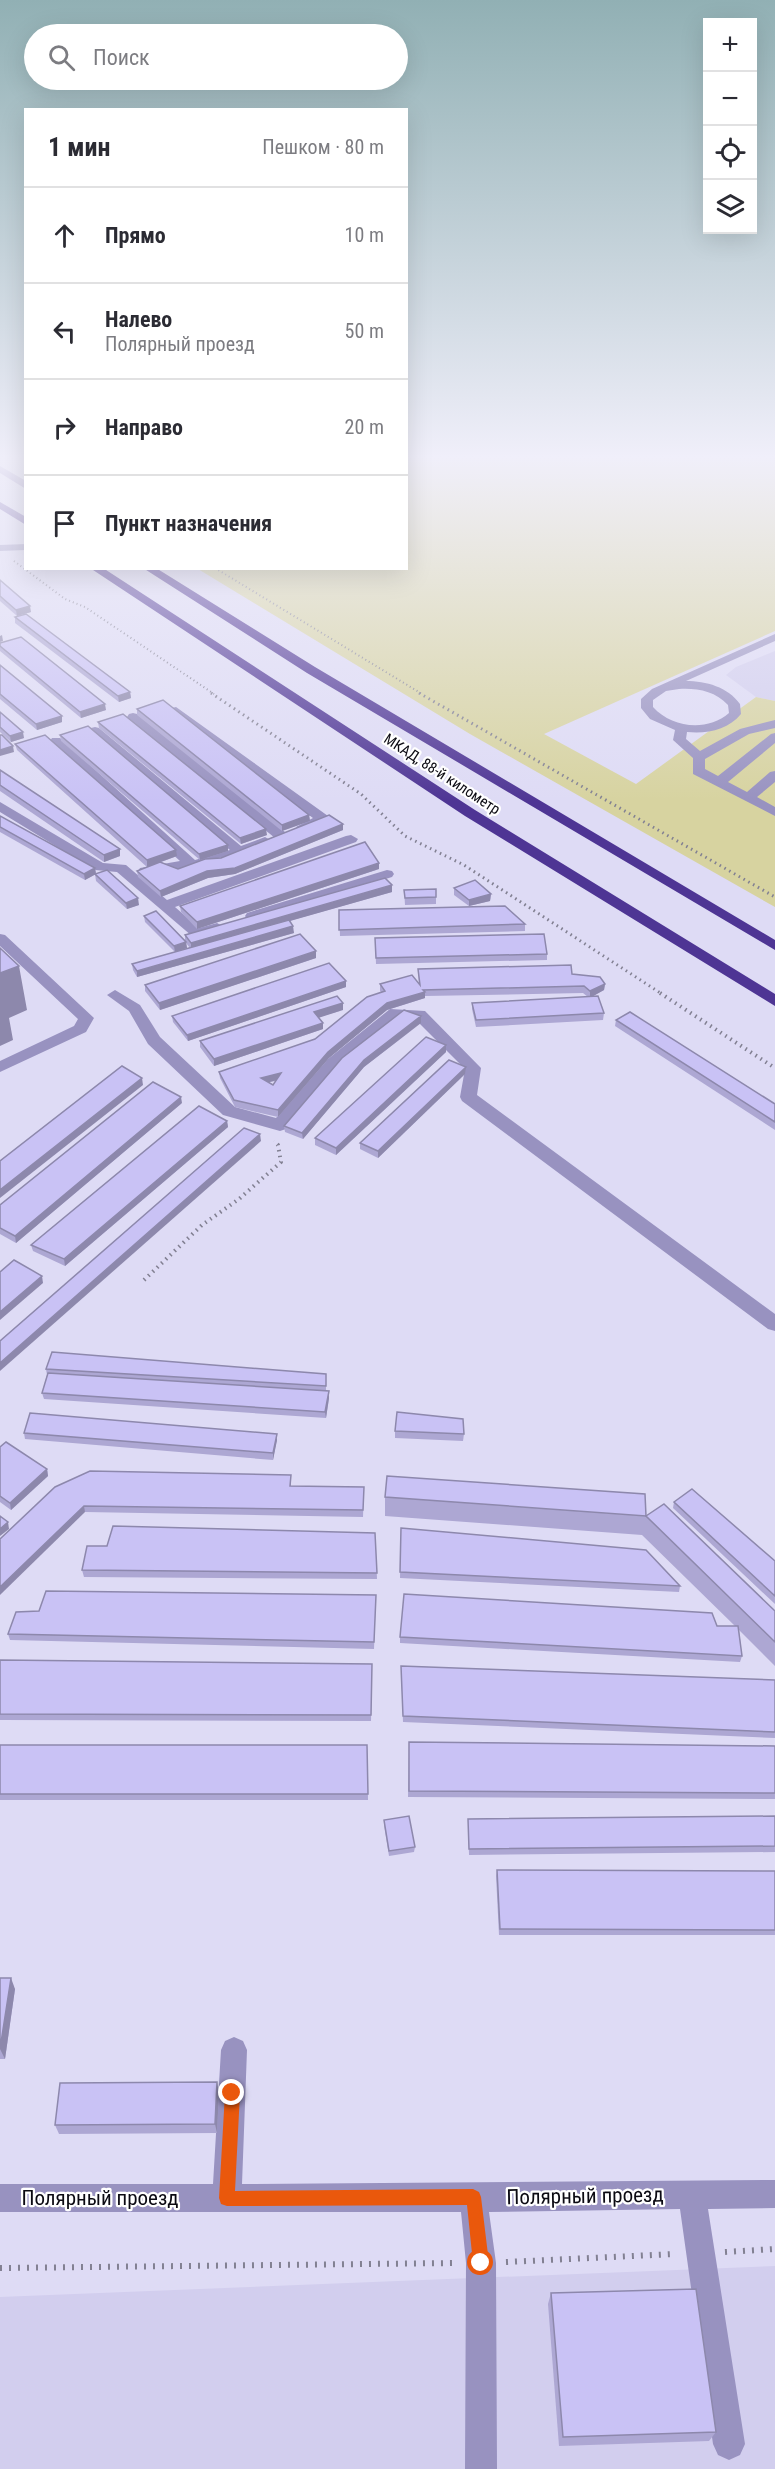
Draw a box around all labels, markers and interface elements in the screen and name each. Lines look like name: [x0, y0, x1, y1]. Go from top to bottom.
map controls: [703, 18, 757, 234]
button: +: [703, 18, 757, 72]
search box: [24, 24, 408, 90]
icon: search: [45, 41, 78, 74]
text: Поиск: [93, 45, 150, 70]
button: −: [703, 72, 757, 126]
button: locate: [703, 126, 757, 180]
text: 1 мин: [48, 132, 110, 162]
text: Пешком · 80 m: [262, 135, 384, 159]
button: layers: [703, 180, 757, 234]
icon: ahead: [48, 219, 81, 252]
text: Прямо: [105, 223, 166, 248]
text: 10 m: [345, 223, 384, 247]
text: Налево: [105, 307, 172, 332]
icon: left: [48, 315, 81, 348]
text: 50 m: [345, 319, 384, 343]
text: Полярный проезд: [105, 332, 255, 356]
icon: right: [48, 411, 81, 444]
text: Направо: [105, 415, 183, 440]
text: 20 m: [345, 415, 384, 439]
icon: arrive: [48, 507, 81, 540]
text: Пункт назначения: [105, 511, 272, 536]
street label: МКАД, 88-й километр: [381, 730, 503, 818]
route end: [218, 2079, 244, 2105]
street label: Полярный проезд: [506, 2183, 664, 2209]
street label: Полярный проезд: [21, 2186, 179, 2210]
route start: [467, 2249, 493, 2275]

